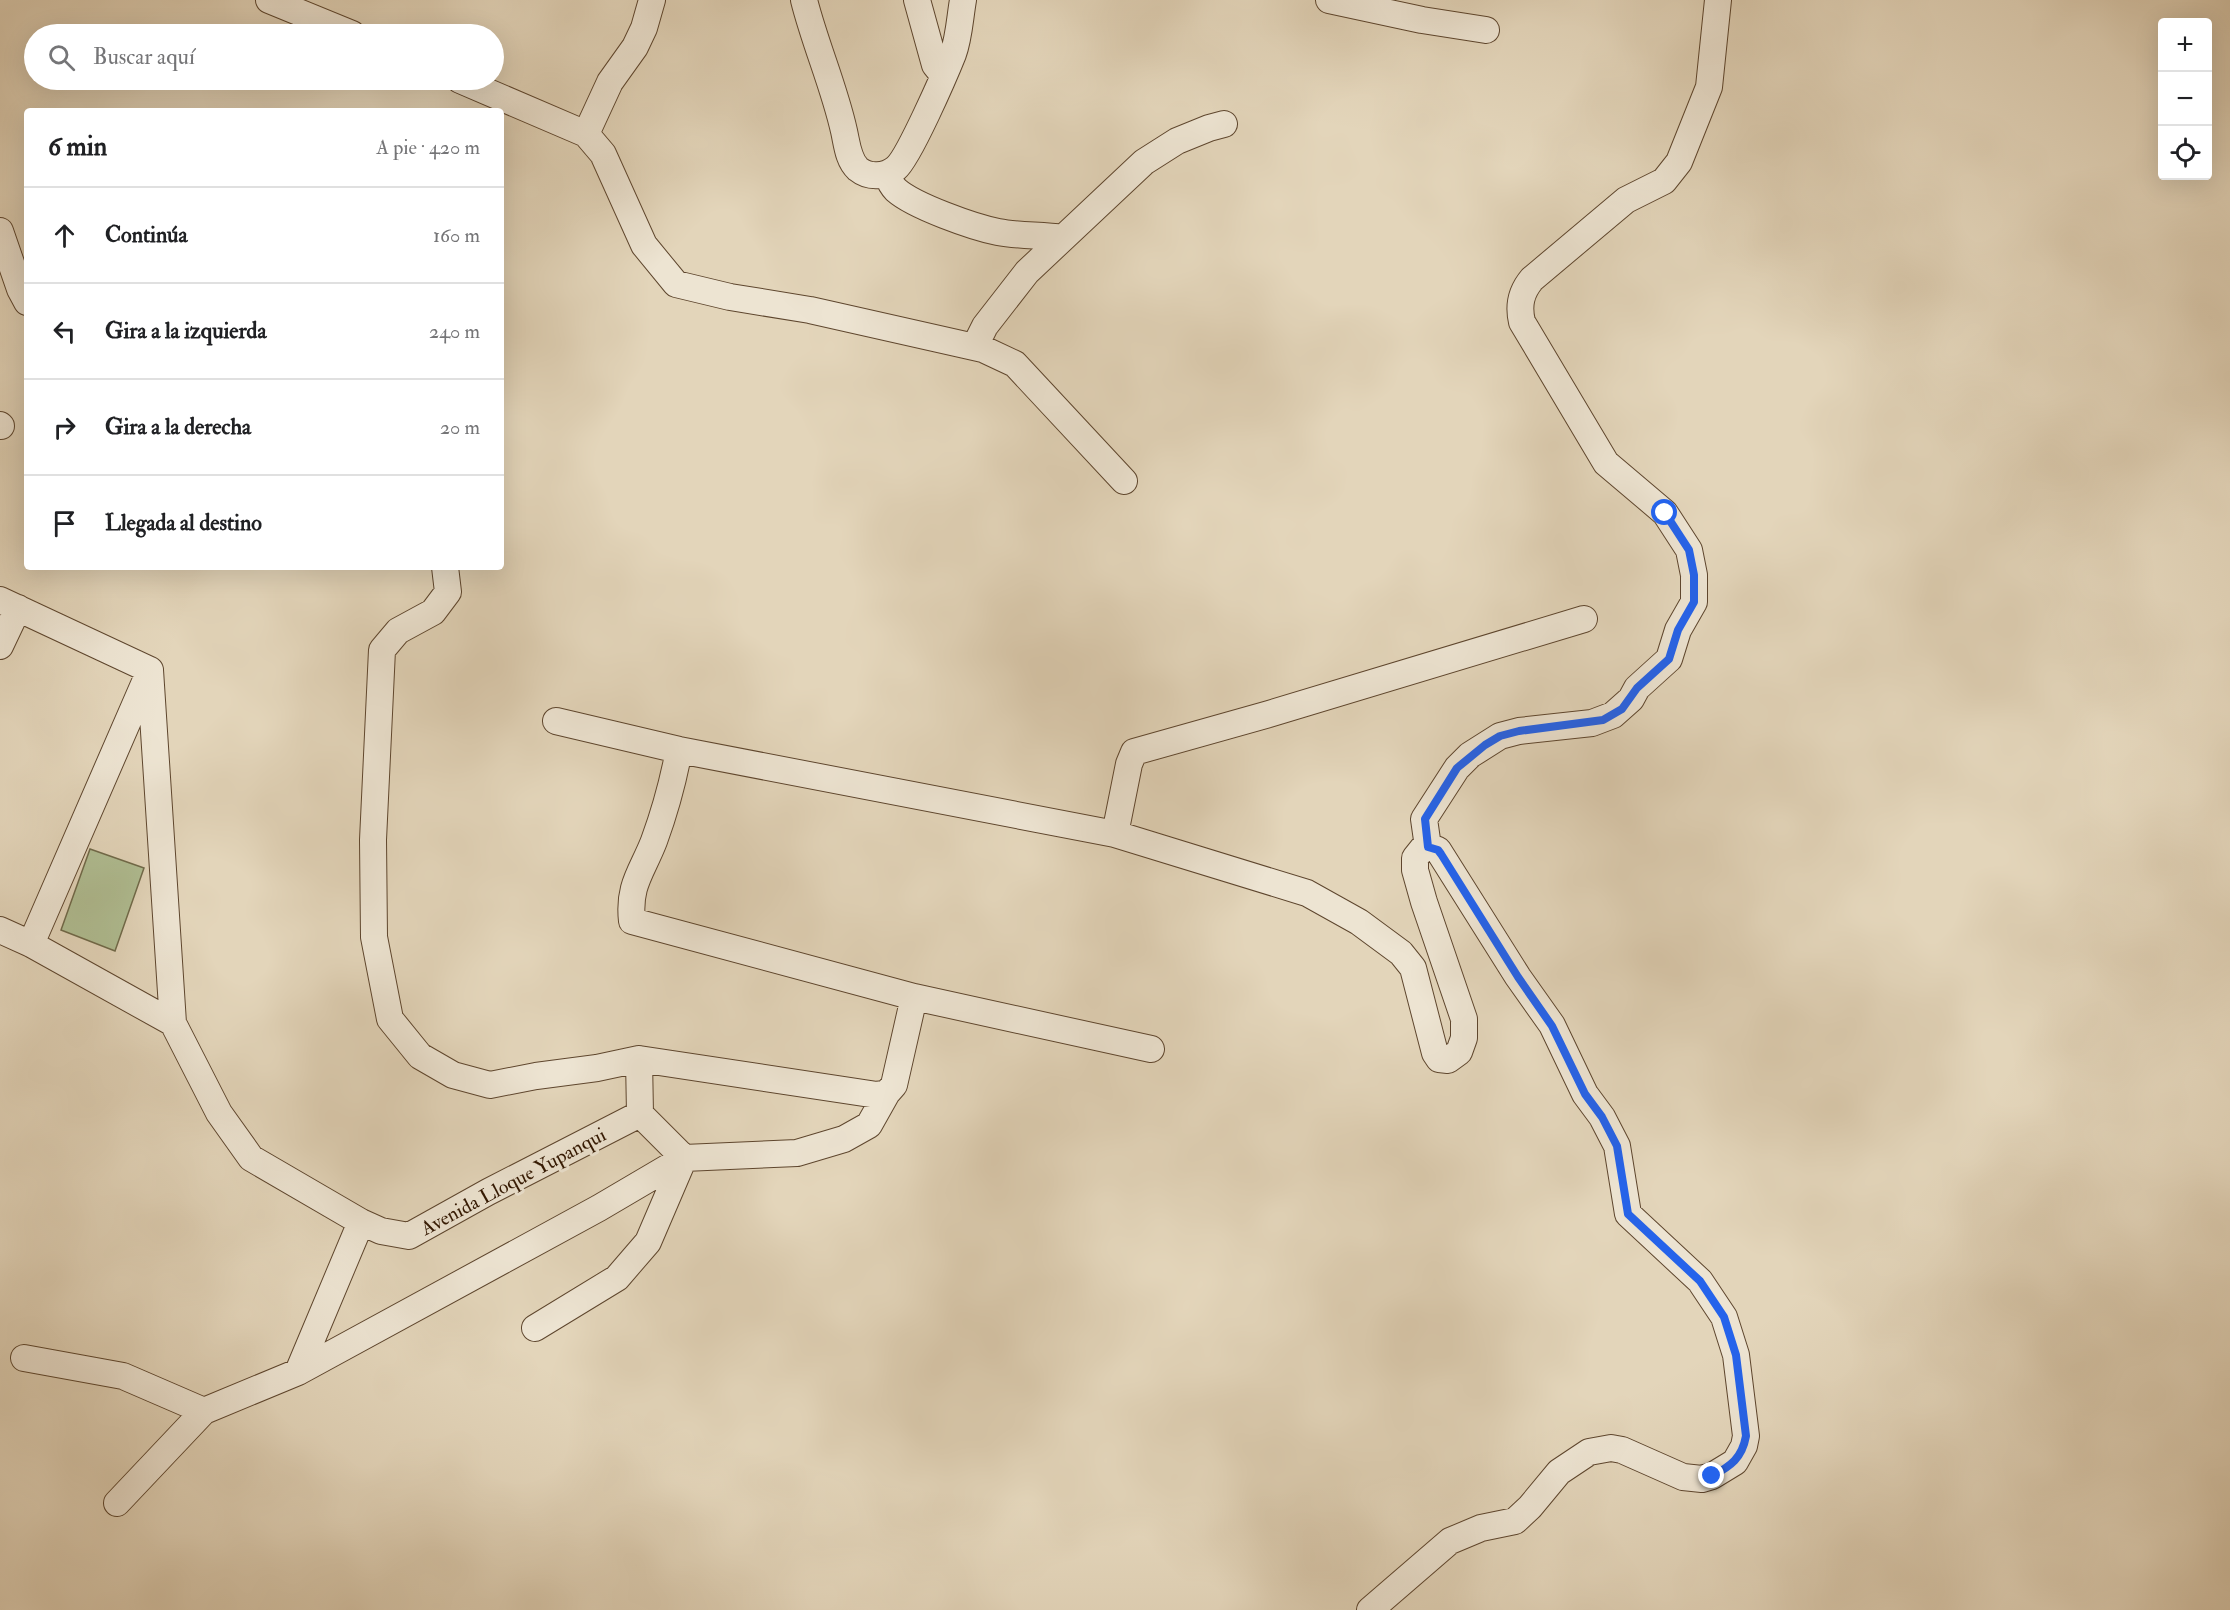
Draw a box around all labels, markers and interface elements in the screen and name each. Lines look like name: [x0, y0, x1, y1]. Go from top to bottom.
map controls: [2158, 18, 2212, 180]
button: +: [2158, 18, 2212, 72]
search box: [24, 24, 504, 90]
icon: search: [45, 41, 78, 74]
text: Buscar aquí: [93, 43, 195, 71]
button: −: [2158, 72, 2212, 126]
button: locate: [2158, 126, 2212, 180]
text: 6 min: [48, 131, 107, 163]
text: A pie · 420 m: [376, 135, 480, 160]
icon: ahead: [48, 219, 81, 252]
text: Continúa: [105, 221, 188, 249]
text: 160 m: [433, 223, 480, 248]
icon: left: [48, 315, 81, 348]
text: Gira a la izquierda: [105, 317, 266, 345]
text: 240 m: [429, 319, 480, 344]
icon: right: [48, 411, 81, 444]
text: Gira a la derecha: [105, 413, 251, 441]
text: 20 m: [440, 415, 480, 440]
route start: [1651, 499, 1677, 525]
icon: arrive: [48, 507, 81, 540]
text: Llegada al destino: [105, 509, 262, 537]
street label: Avenida Lloque Yupanqui: [415, 1122, 611, 1242]
route end: [1698, 1462, 1724, 1488]

